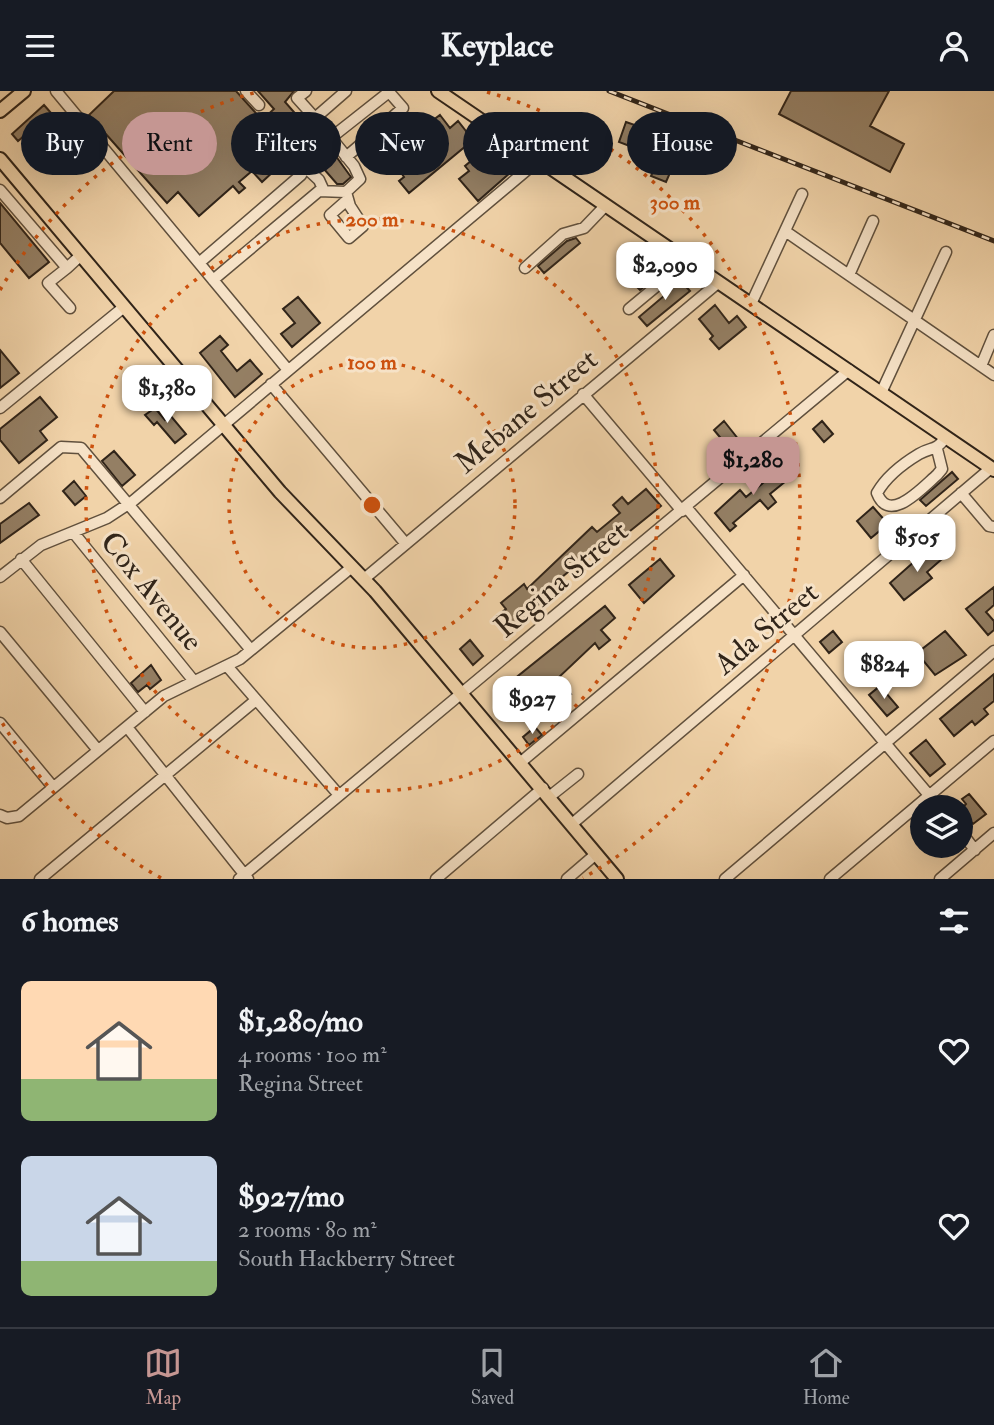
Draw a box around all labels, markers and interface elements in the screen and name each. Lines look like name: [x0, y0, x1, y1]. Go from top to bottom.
text: Keyplace: [441, 26, 553, 66]
icon: menu: [21, 27, 59, 65]
icon: person: [935, 27, 973, 65]
chip: Buy: [21, 112, 108, 175]
chip: Rent: [122, 112, 217, 175]
chip: Filters: [231, 112, 341, 175]
chip: New: [355, 112, 449, 175]
chip: Apartment: [463, 112, 613, 175]
chip: House: [627, 112, 737, 175]
text: 300 m: [650, 189, 701, 216]
text: 200 m: [346, 206, 399, 233]
pin: $2,090: [608, 243, 722, 302]
text: $2,090: [632, 250, 698, 279]
street label: Mebane Street: [447, 341, 605, 482]
text: 100 m: [347, 349, 398, 376]
pin: $1,380: [110, 365, 224, 425]
text: $1,380: [138, 373, 196, 402]
pin: $1,280: [696, 437, 810, 497]
text: $1,280: [723, 445, 783, 474]
centre of rings: [360, 493, 384, 517]
street label: Regina Street: [487, 513, 636, 646]
pin: $505: [876, 515, 958, 574]
text: $505: [895, 522, 939, 551]
street label: Cox Avenue: [92, 524, 211, 658]
street label: Ada Street: [706, 574, 826, 683]
pin: $824: [843, 641, 925, 701]
text: $824: [860, 649, 908, 678]
pin: $927: [491, 677, 573, 736]
text: $927: [509, 684, 555, 713]
map controls: [910, 795, 973, 858]
button: layers: [910, 795, 973, 858]
icon: filters: [935, 902, 973, 940]
text: 6 homes: [21, 903, 119, 940]
text: $1,280/mo: [238, 1003, 363, 1040]
icon: home: [77, 1009, 161, 1093]
icon: heart: [935, 1032, 973, 1070]
text: 4 rooms · 100 m²: [238, 1040, 387, 1069]
text: Regina Street: [238, 1069, 363, 1098]
text: $927/mo: [238, 1178, 344, 1215]
icon: home: [77, 1184, 161, 1268]
icon: heart: [935, 1207, 973, 1245]
text: 2 rooms · 80 m²: [238, 1215, 377, 1244]
text: South Hackberry Street: [238, 1244, 455, 1273]
tab: Map: [144, 1344, 182, 1410]
tab: Saved: [471, 1344, 514, 1410]
tab: Home: [803, 1344, 850, 1410]

